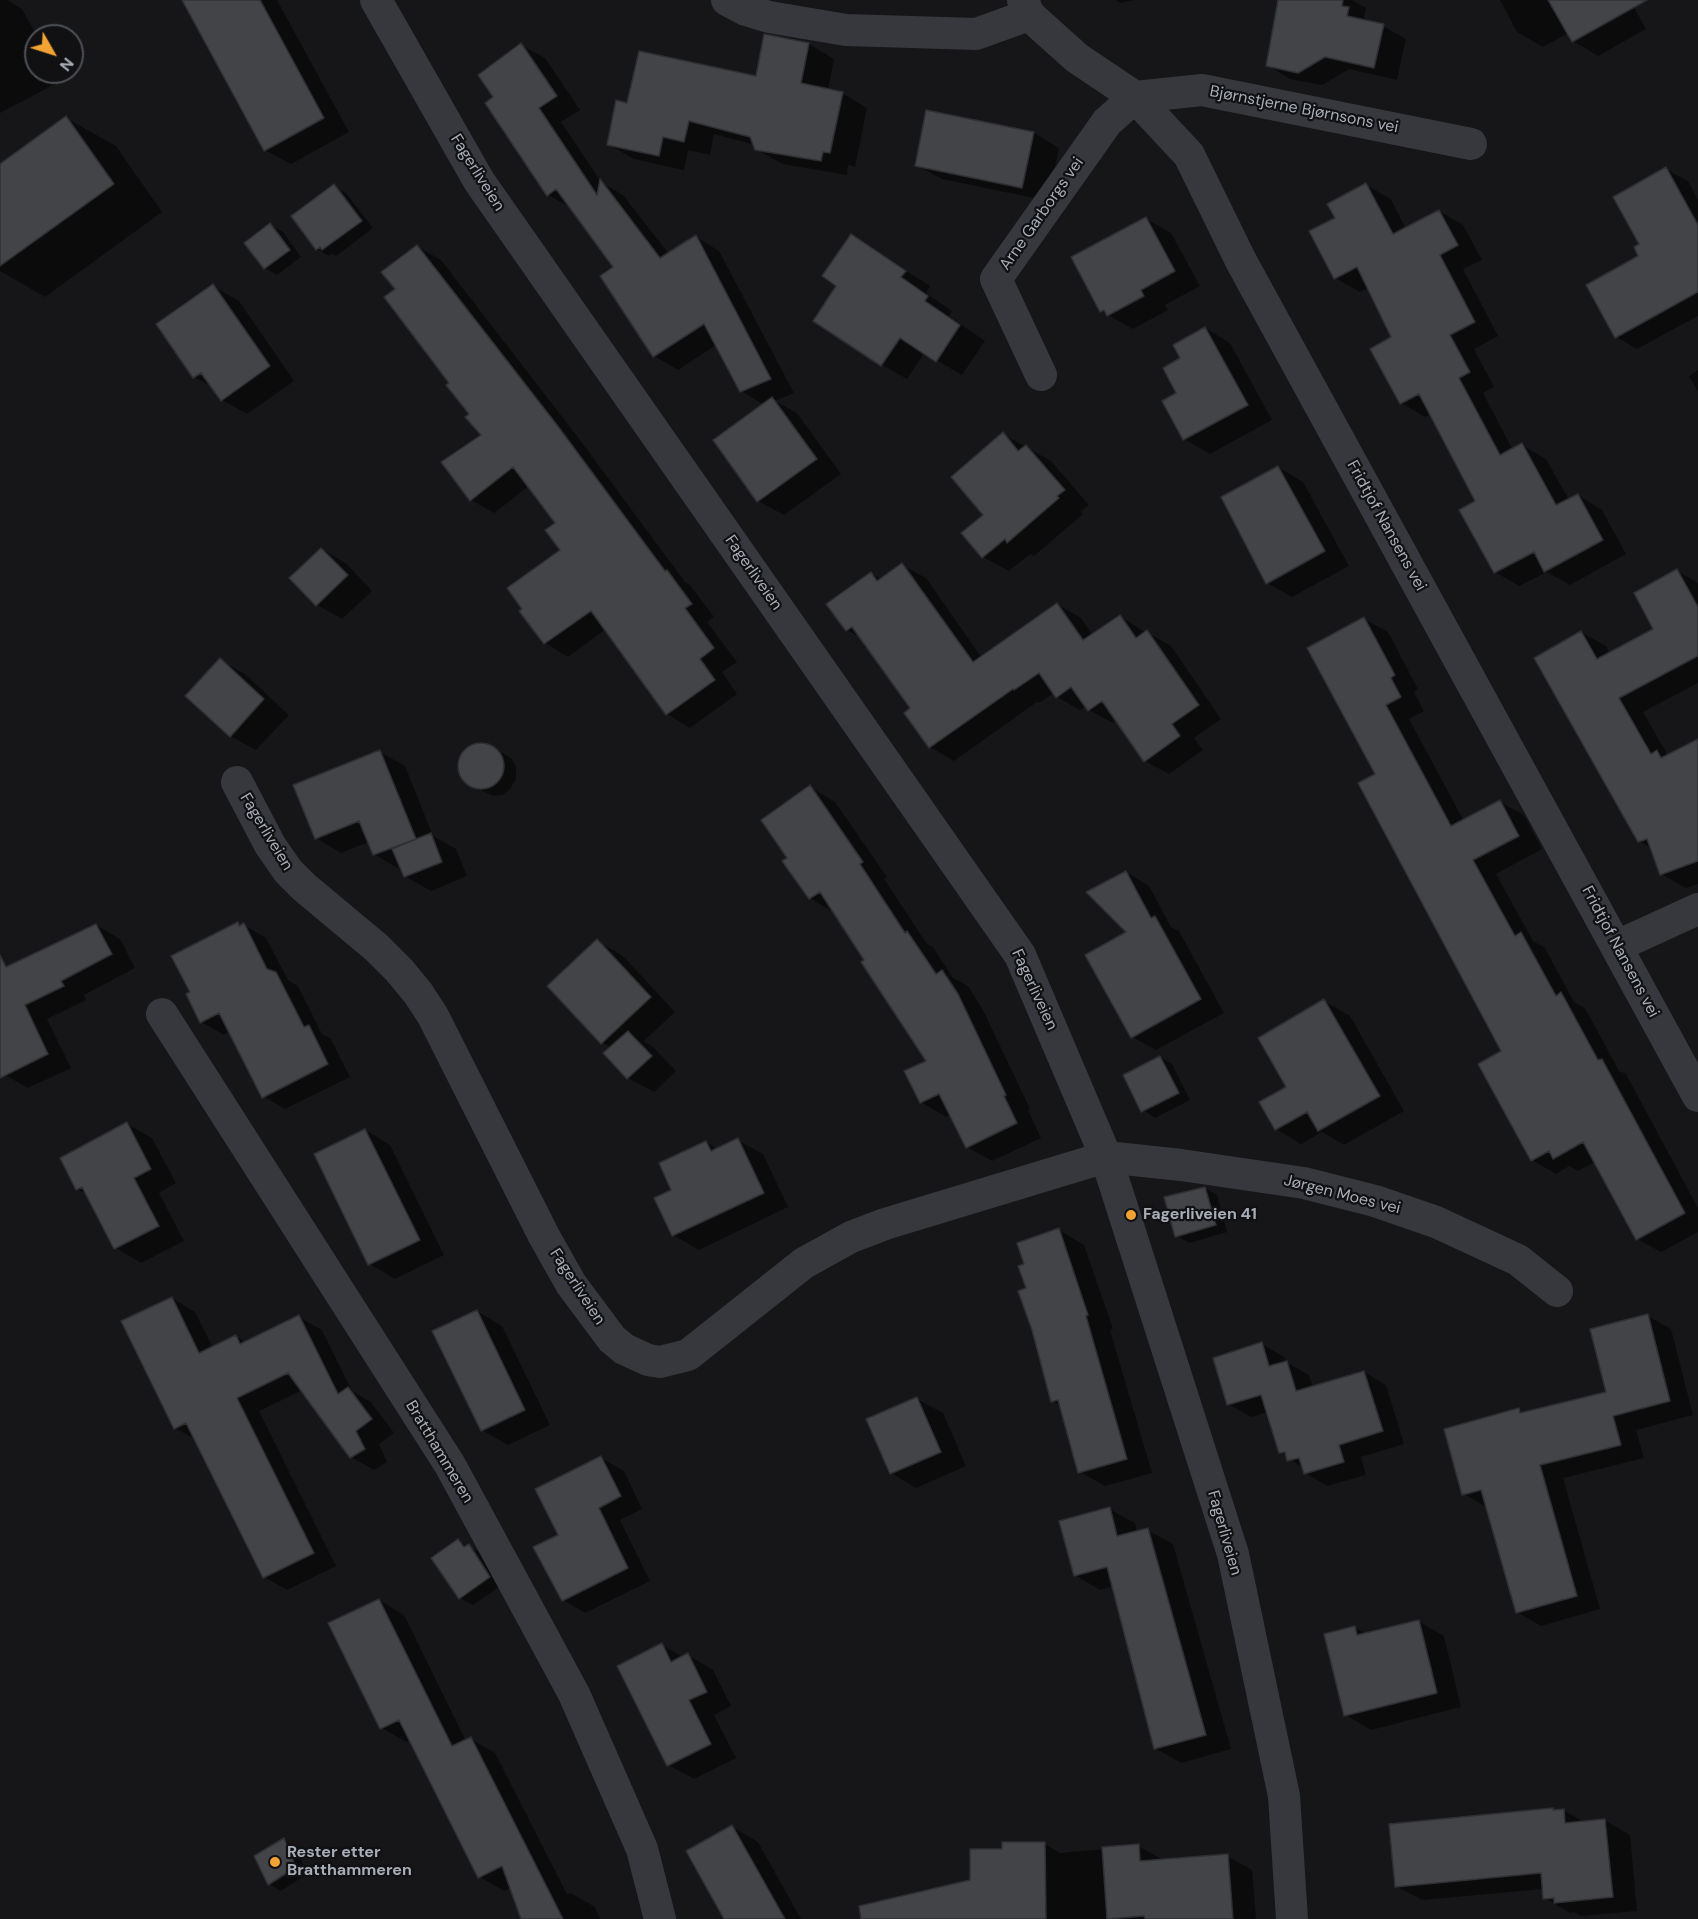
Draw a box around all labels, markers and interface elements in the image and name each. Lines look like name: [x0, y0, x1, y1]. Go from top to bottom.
north arrow: [24, 24, 84, 84]
text: N: [55, 53, 79, 76]
street label: Bjørnstjerne Bjørnsons vei: [1208, 82, 1400, 138]
street label: Fagerliveien: [446, 131, 508, 215]
street label: Arne Garborgs vei: [996, 154, 1088, 274]
street label: Fridtjof Nansens vei: [1342, 457, 1430, 595]
street label: Fagerliveien: [720, 532, 786, 614]
street label: Fagerliveien: [235, 790, 297, 874]
street label: Fridtjof Nansens vei: [1577, 883, 1663, 1021]
street label: Fagerliveien: [1007, 947, 1061, 1033]
street label: Jørgen Moes vei: [1282, 1171, 1402, 1219]
place label: Fagerliveien 41: [1143, 1205, 1257, 1225]
marker: Fagerliveien 41: [1124, 1208, 1138, 1222]
street label: Fagerliveien: [545, 1245, 609, 1329]
street label: Bratthammeren: [401, 1397, 477, 1507]
street label: Fagerliveien: [1203, 1489, 1245, 1577]
place label: Rester etter Bratthammeren: [287, 1843, 412, 1881]
marker: Rester etter Bratthammeren: [268, 1855, 282, 1869]

